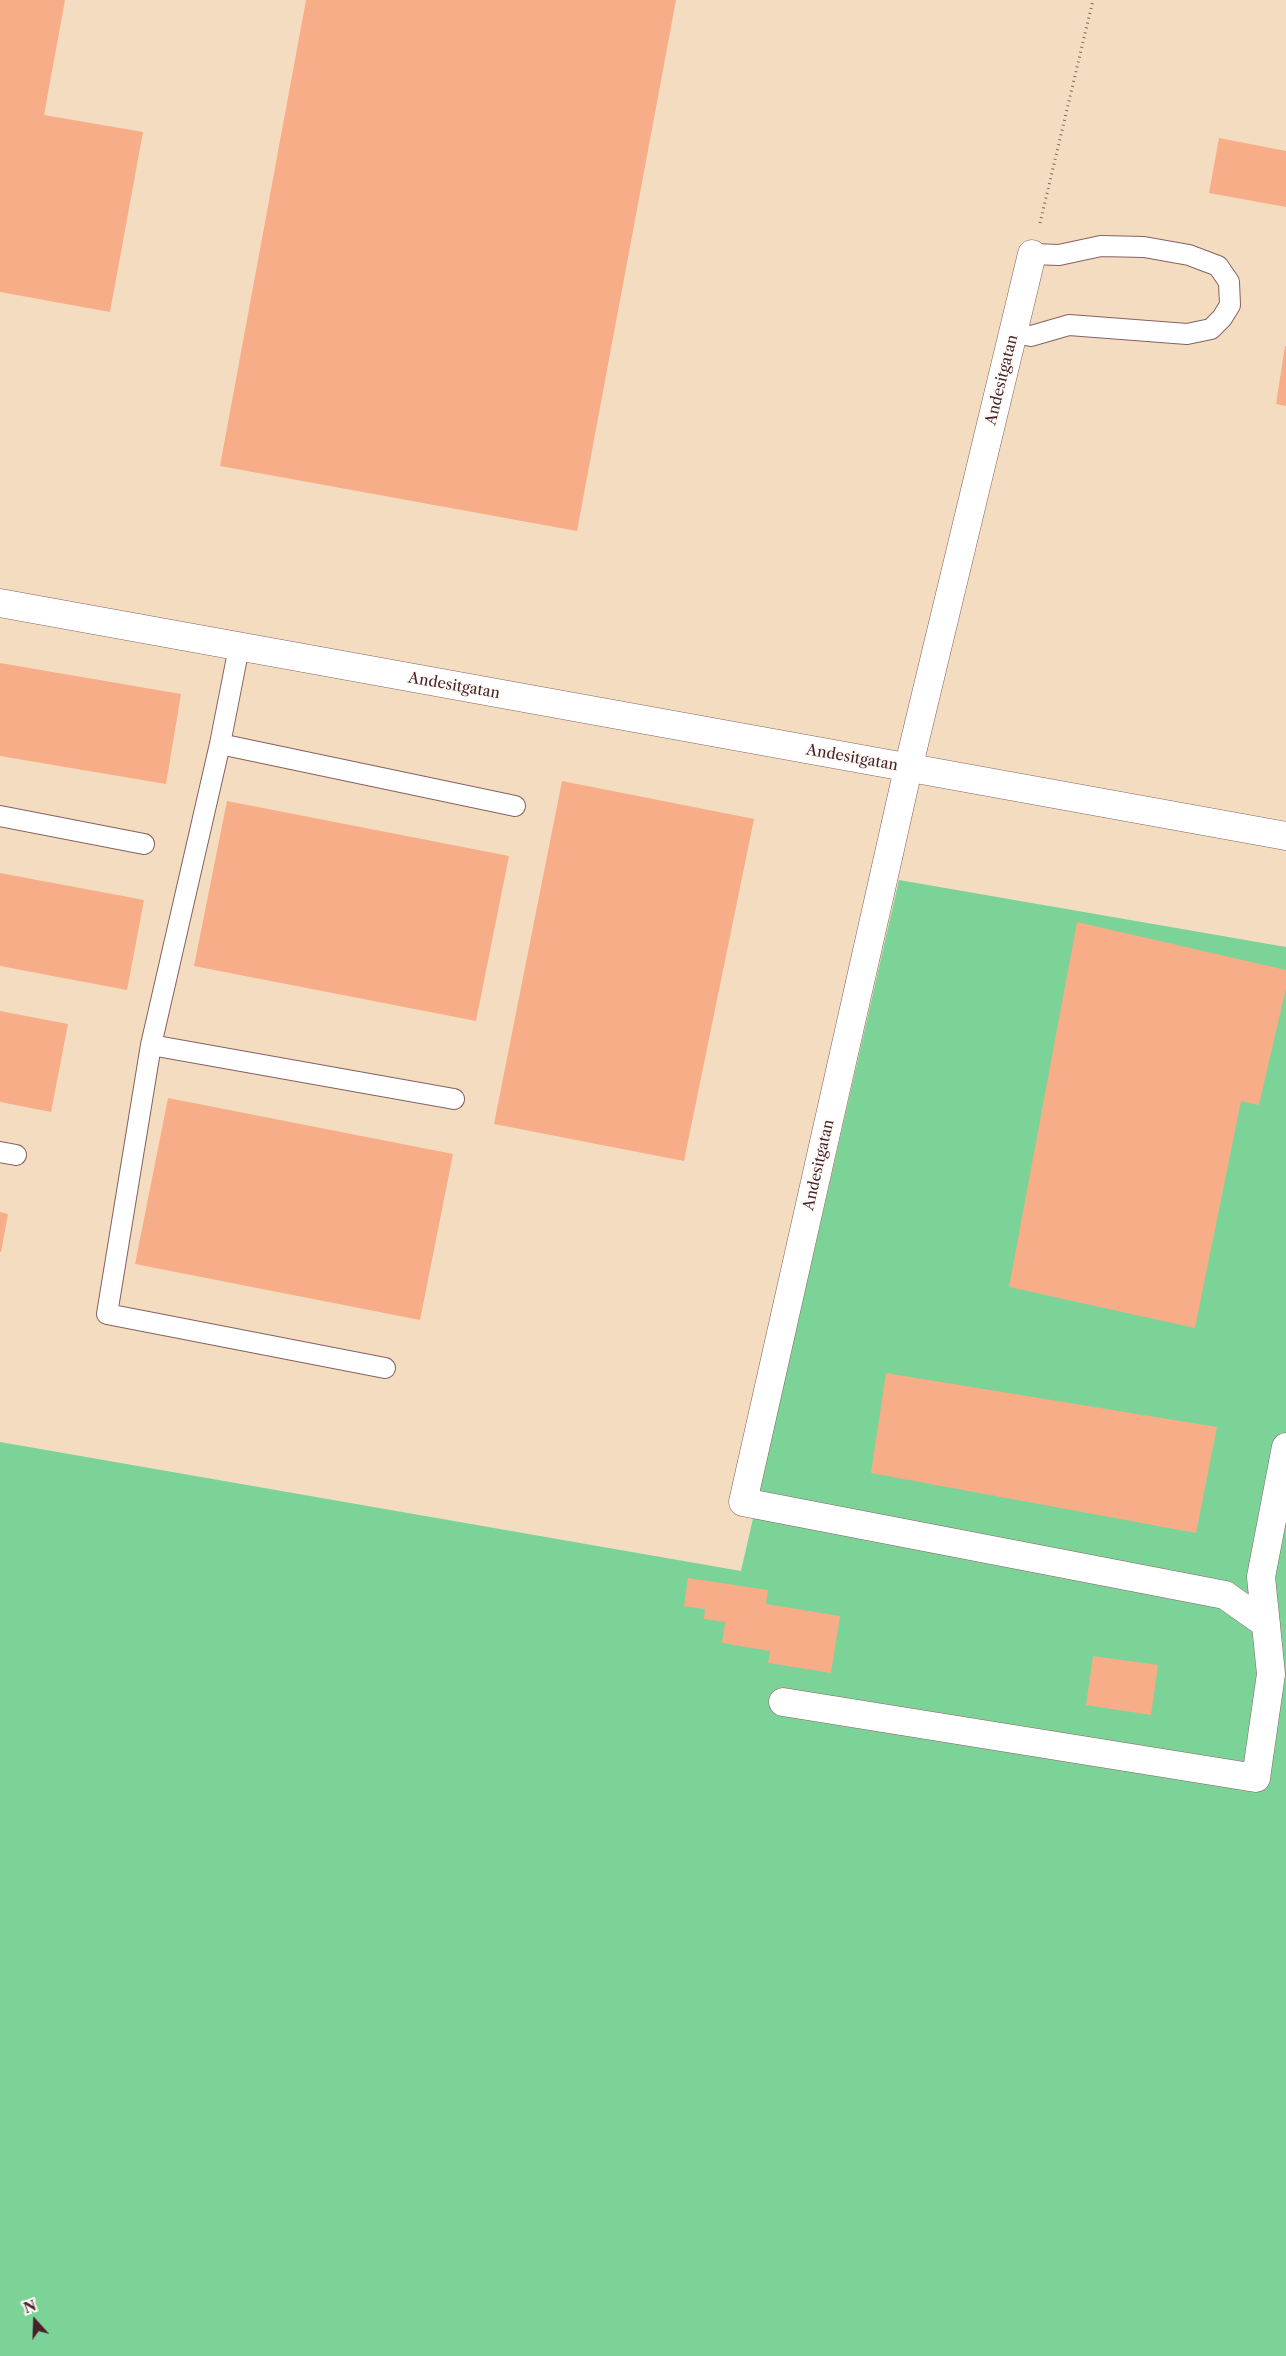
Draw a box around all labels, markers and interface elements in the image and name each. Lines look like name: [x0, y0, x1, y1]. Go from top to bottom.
street label: Andesitgatan: [982, 333, 1022, 427]
street label: Andesitgatan: [407, 669, 501, 703]
street label: Andesitgatan: [805, 741, 899, 775]
street label: Andesitgatan: [800, 1118, 838, 1212]
north arrow: [10, 2296, 60, 2346]
text: N: [21, 2296, 39, 2317]

